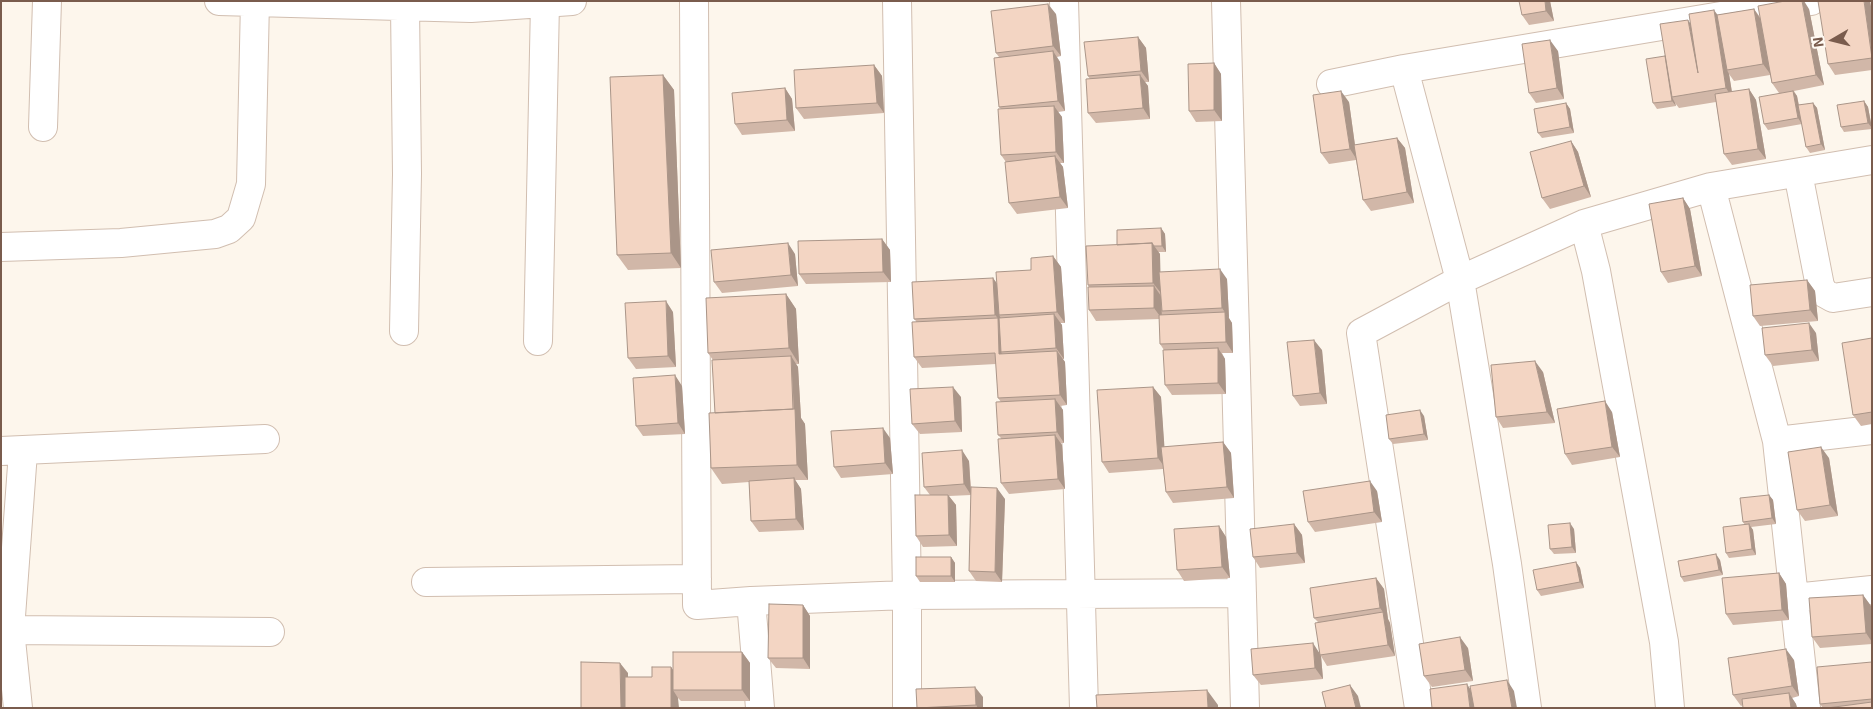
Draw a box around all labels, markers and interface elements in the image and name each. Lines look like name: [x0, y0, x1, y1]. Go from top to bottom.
north arrow: [1808, 15, 1858, 65]
text: N: [1809, 36, 1827, 48]

